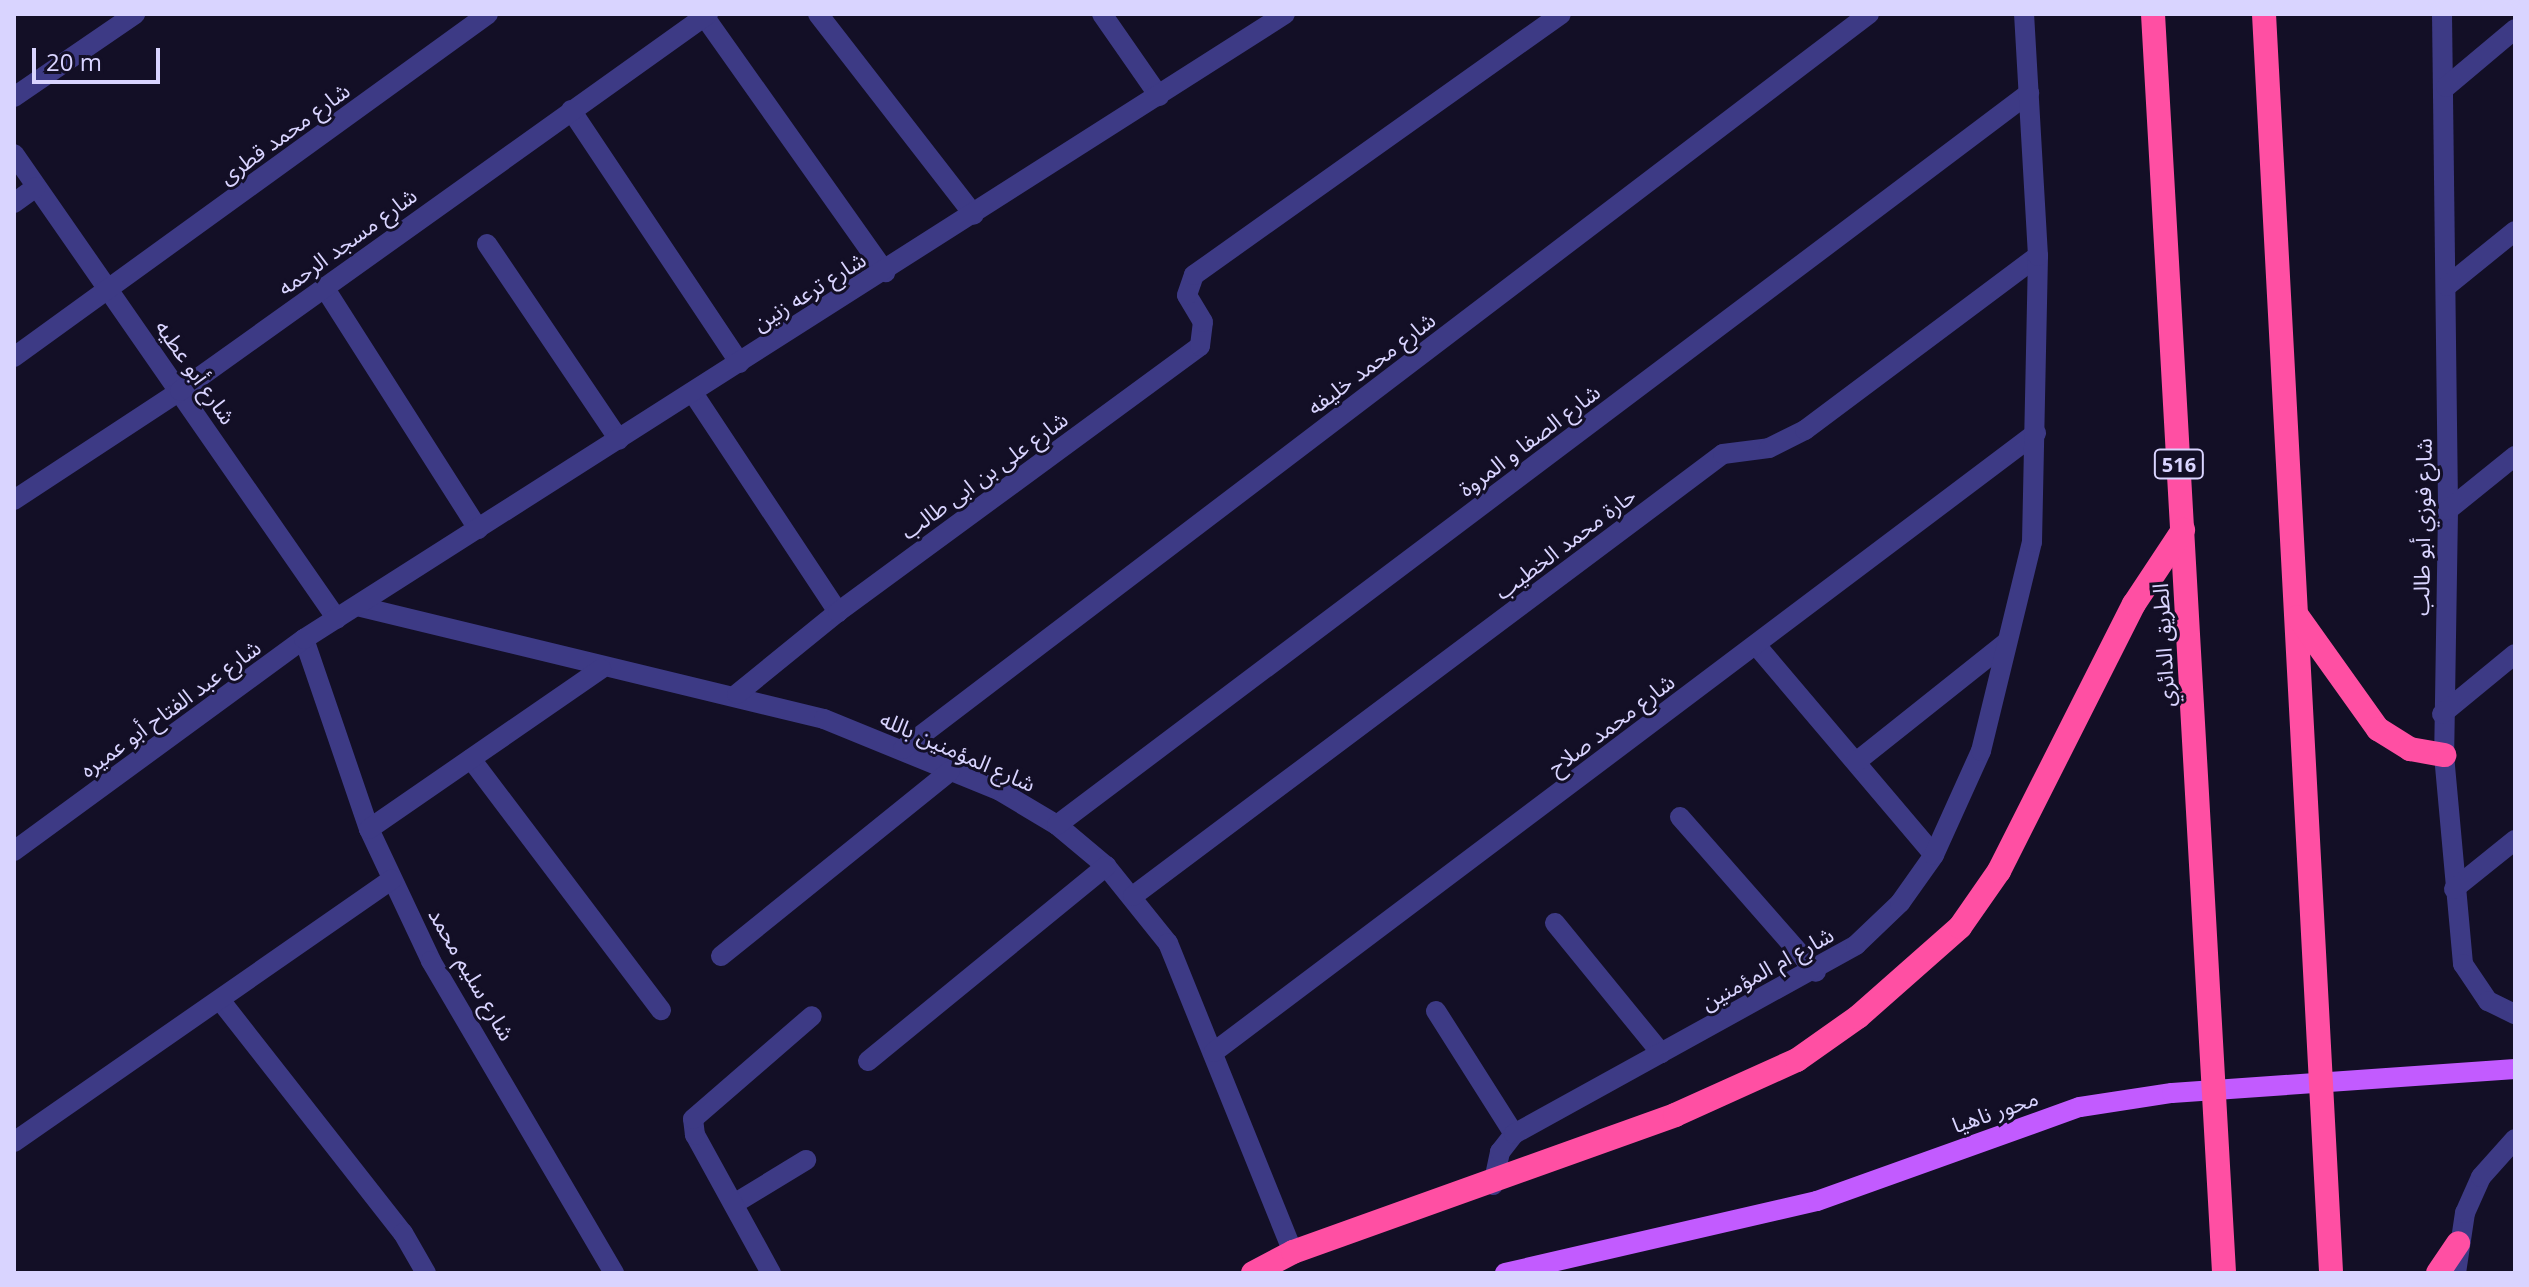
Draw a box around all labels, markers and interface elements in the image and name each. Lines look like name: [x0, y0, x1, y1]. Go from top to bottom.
scale bar: [36, 32, 164, 82]
text: 20 m: [46, 45, 102, 78]
street label: شارع محمد قطرى: [213, 77, 355, 189]
street label: شارع مسجد الرحمه: [272, 182, 422, 300]
street label: شارع ترعه زنين: [748, 246, 870, 336]
street label: شارع محمد خليفه: [1302, 306, 1440, 420]
street label: شارع أبو عطيه: [150, 315, 242, 429]
street label: شارع الصفا و المروة: [1453, 378, 1605, 502]
street label: شارع على بن ابى طالب: [895, 406, 1073, 544]
street label: شارع فوزي أبو طالب: [2407, 438, 2437, 616]
road number: 516: [2153, 448, 2205, 480]
street label: حارة محمد الخطيب: [1489, 481, 1641, 605]
street label: الطريق الدائري: [2147, 582, 2179, 708]
street label: شارع عبد الفتاح أبو عميره: [75, 634, 265, 782]
street label: شارع محمد صلاح: [1543, 668, 1679, 780]
street label: شارع المؤمنين بالله: [876, 705, 1040, 797]
street label: شارع سليم محمد: [423, 903, 521, 1045]
street label: شارع ام المؤمنين: [1696, 921, 1838, 1015]
street label: محور ناهيا: [1948, 1084, 2042, 1138]

